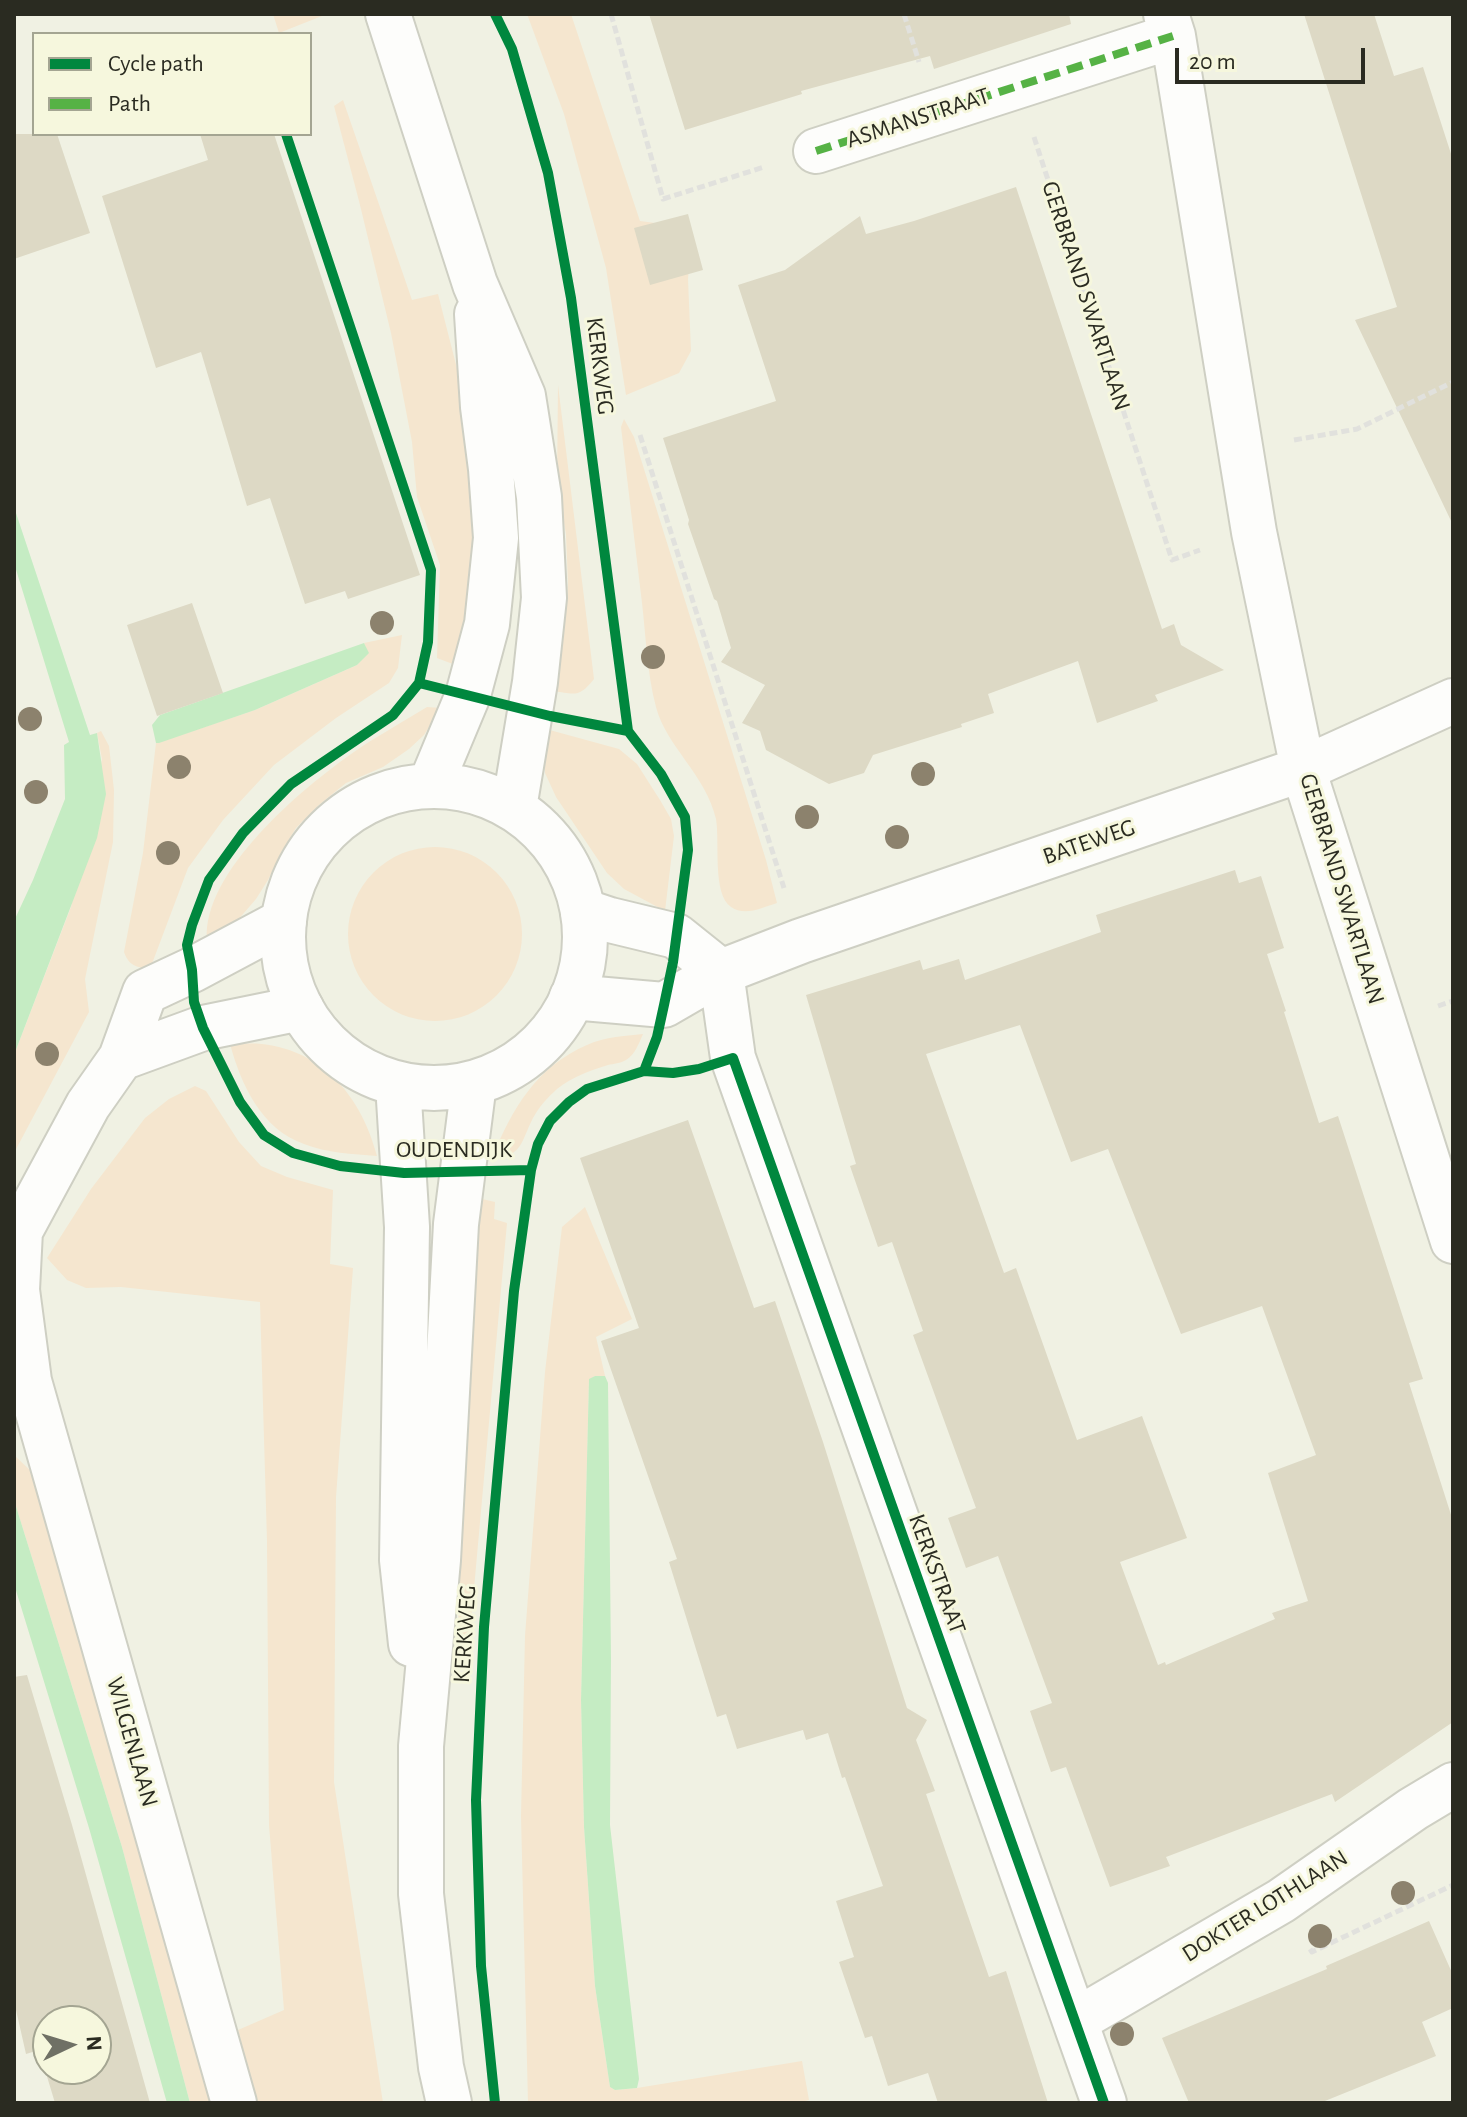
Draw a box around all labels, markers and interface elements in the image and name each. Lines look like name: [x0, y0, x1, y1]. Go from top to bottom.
legend: [32, 32, 312, 136]
scale bar: [1179, 32, 1369, 82]
text: 20 m: [1189, 50, 1236, 74]
text: Cycle path: [108, 52, 204, 76]
street label: ASMANSTRAAT: [843, 81, 993, 155]
text: Path: [108, 92, 151, 116]
street label: GERBRAND SWARTLAAN: [1035, 178, 1137, 414]
street label: KERKWEG: [580, 316, 620, 416]
street label: GERBRAND SWARTLAAN: [1293, 770, 1391, 1008]
street label: BATEWEG: [1039, 813, 1139, 871]
street label: OUDENDIJK: [396, 1136, 512, 1164]
street label: KERKSTRAAT: [902, 1510, 972, 1638]
street label: KERKWEG: [447, 1584, 483, 1684]
street label: WILGENLAAN: [100, 1674, 164, 1810]
street label: DOKTER LOTHLAAN: [1177, 1843, 1353, 1969]
north arrow: [32, 2005, 112, 2085]
text: N: [82, 2035, 105, 2052]

